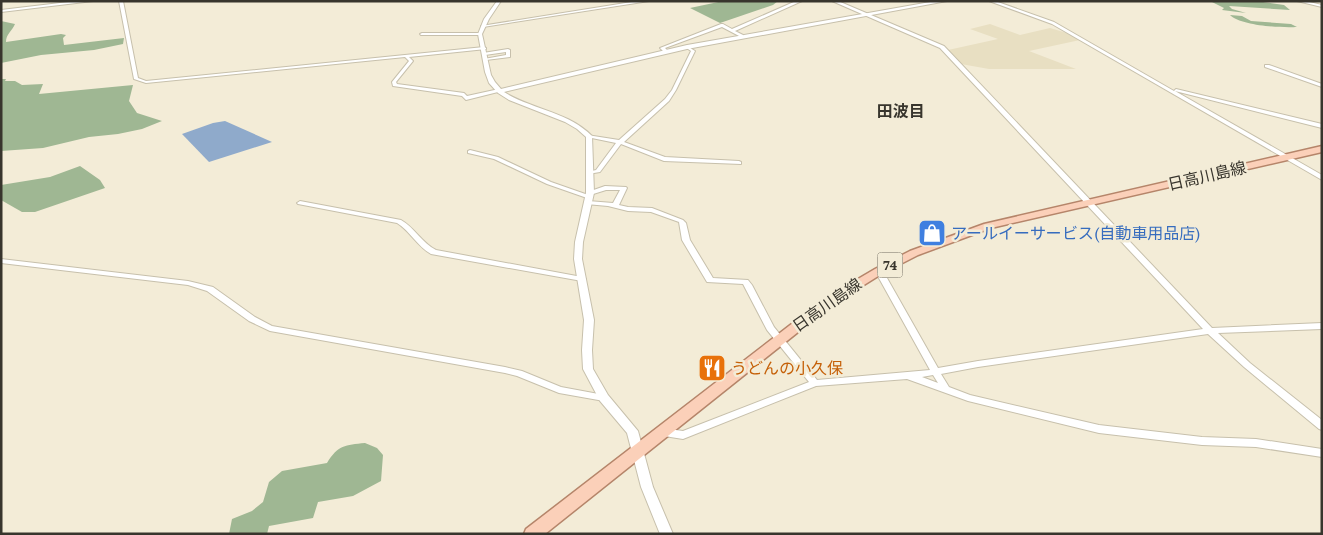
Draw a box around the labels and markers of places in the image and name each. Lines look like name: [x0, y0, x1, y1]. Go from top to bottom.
shop icon: アールイーサービス(自動車用品店): [917, 218, 947, 248]
place label: アールイーサービス(自動車用品店): [951, 225, 1201, 243]
restaurant icon: うどんの小久保: [697, 353, 727, 383]
place label: うどんの小久保: [731, 360, 843, 377]

